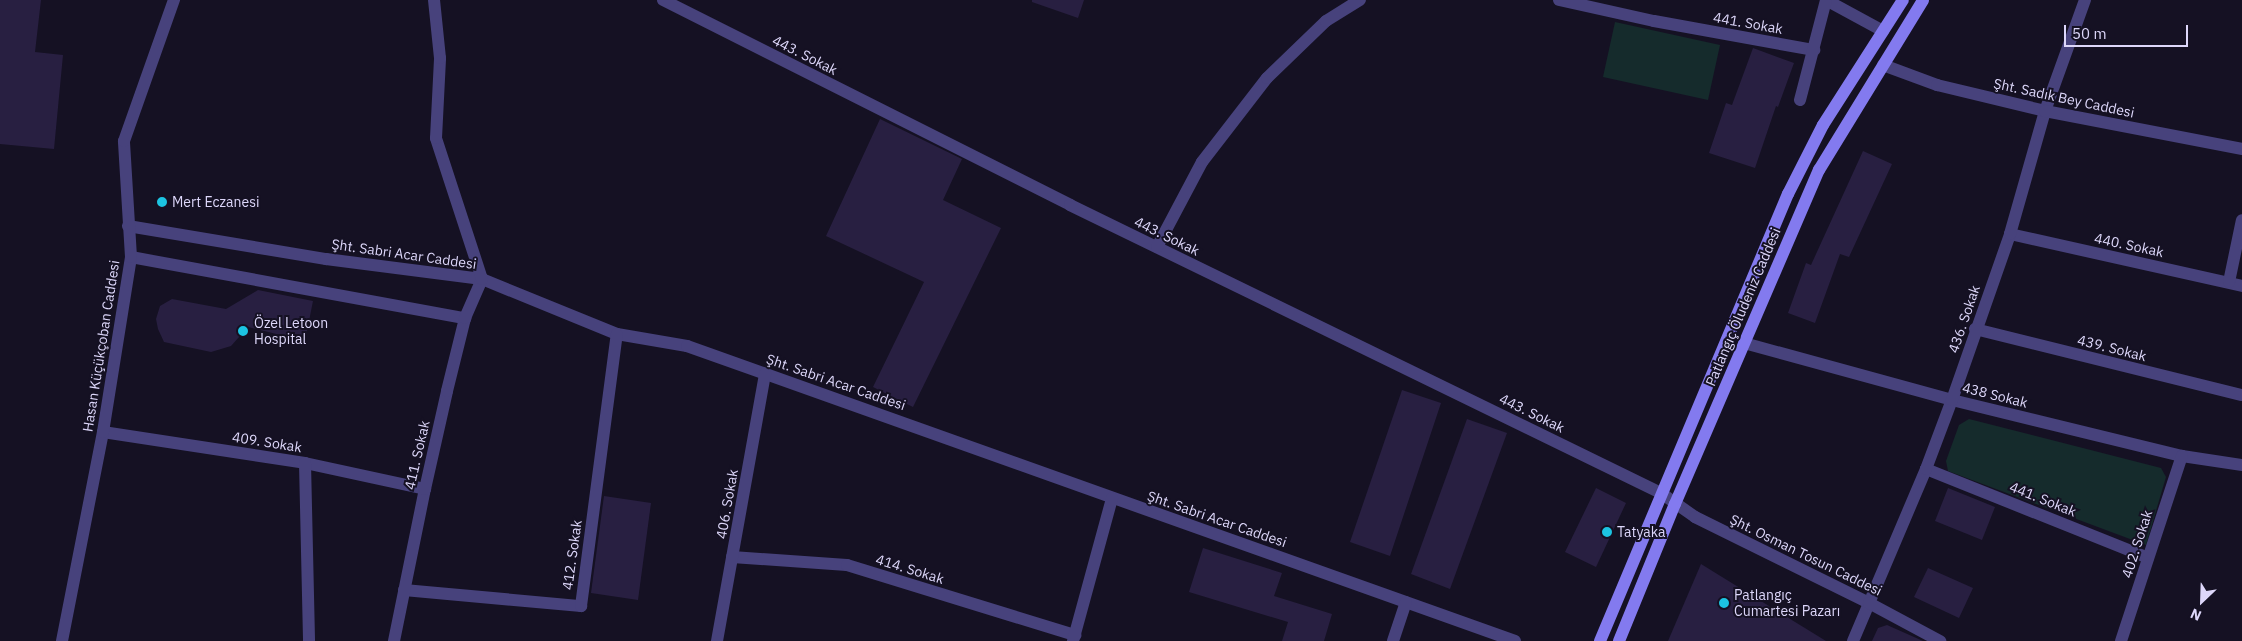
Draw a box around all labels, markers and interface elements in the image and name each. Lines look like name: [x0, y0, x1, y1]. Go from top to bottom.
street label: 441. Sokak: [1712, 9, 1784, 37]
scale bar: [2067, 15, 2191, 47]
text: 50 m: [2072, 24, 2107, 43]
street label: 443. Sokak: [770, 32, 840, 78]
street label: Şht. Sadık Bey Caddesi: [1992, 75, 2136, 121]
place label: Mert Eczanesi: [172, 194, 259, 210]
marker: Mert Eczanesi: [156, 196, 168, 208]
street label: 443. Sokak: [1132, 213, 1202, 259]
street label: Patlangıç Öludeniz Caddesi: [1702, 225, 1784, 389]
street label: 440. Sokak: [2093, 229, 2165, 261]
street label: Şht. Sabri Acar Caddesi: [330, 236, 478, 272]
street label: Hasan Küçükçoban Caddesi: [79, 259, 123, 433]
street label: 436. Sokak: [1945, 283, 1983, 355]
place label: Özel Letoon Hospital: [254, 315, 328, 348]
marker: Özel Letoon Hospital: [236, 324, 250, 338]
street label: 439. Sokak: [2076, 331, 2148, 365]
street label: Şht. Sabri Acar Caddesi: [764, 350, 908, 414]
street label: 438 Sokak: [1961, 379, 2029, 411]
street label: 443. Sokak: [1497, 390, 1567, 436]
street label: 411. Sokak: [401, 419, 433, 491]
street label: 409. Sokak: [231, 428, 303, 456]
street label: 406. Sokak: [713, 468, 741, 540]
street label: 441. Sokak: [2007, 478, 2079, 520]
street label: Şht. Sabri Acar Caddesi: [1145, 487, 1289, 551]
street label: 402. Sokak: [2118, 508, 2156, 580]
street label: Şht. Osman Tosun Caddesi: [1727, 511, 1885, 599]
street label: 412. Sokak: [559, 519, 585, 591]
place label: Tatyaka: [1617, 524, 1665, 540]
marker: Tatyaka: [1601, 526, 1613, 538]
street label: 414. Sokak: [874, 551, 946, 587]
north arrow: [2177, 576, 2227, 626]
place label: Patlangıç Cumartesi Pazarı: [1734, 587, 1840, 620]
marker: Patlangıç Cumartesi Pazarı: [1718, 597, 1730, 609]
text: N: [2188, 604, 2204, 625]

